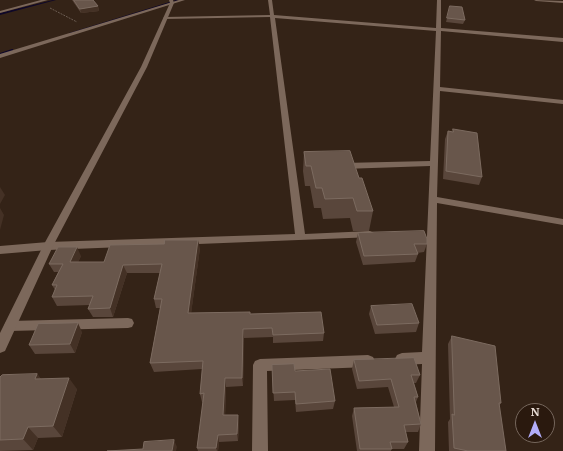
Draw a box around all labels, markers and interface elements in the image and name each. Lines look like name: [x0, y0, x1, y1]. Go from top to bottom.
north arrow: [515, 403, 555, 443]
text: N: [531, 405, 539, 419]

